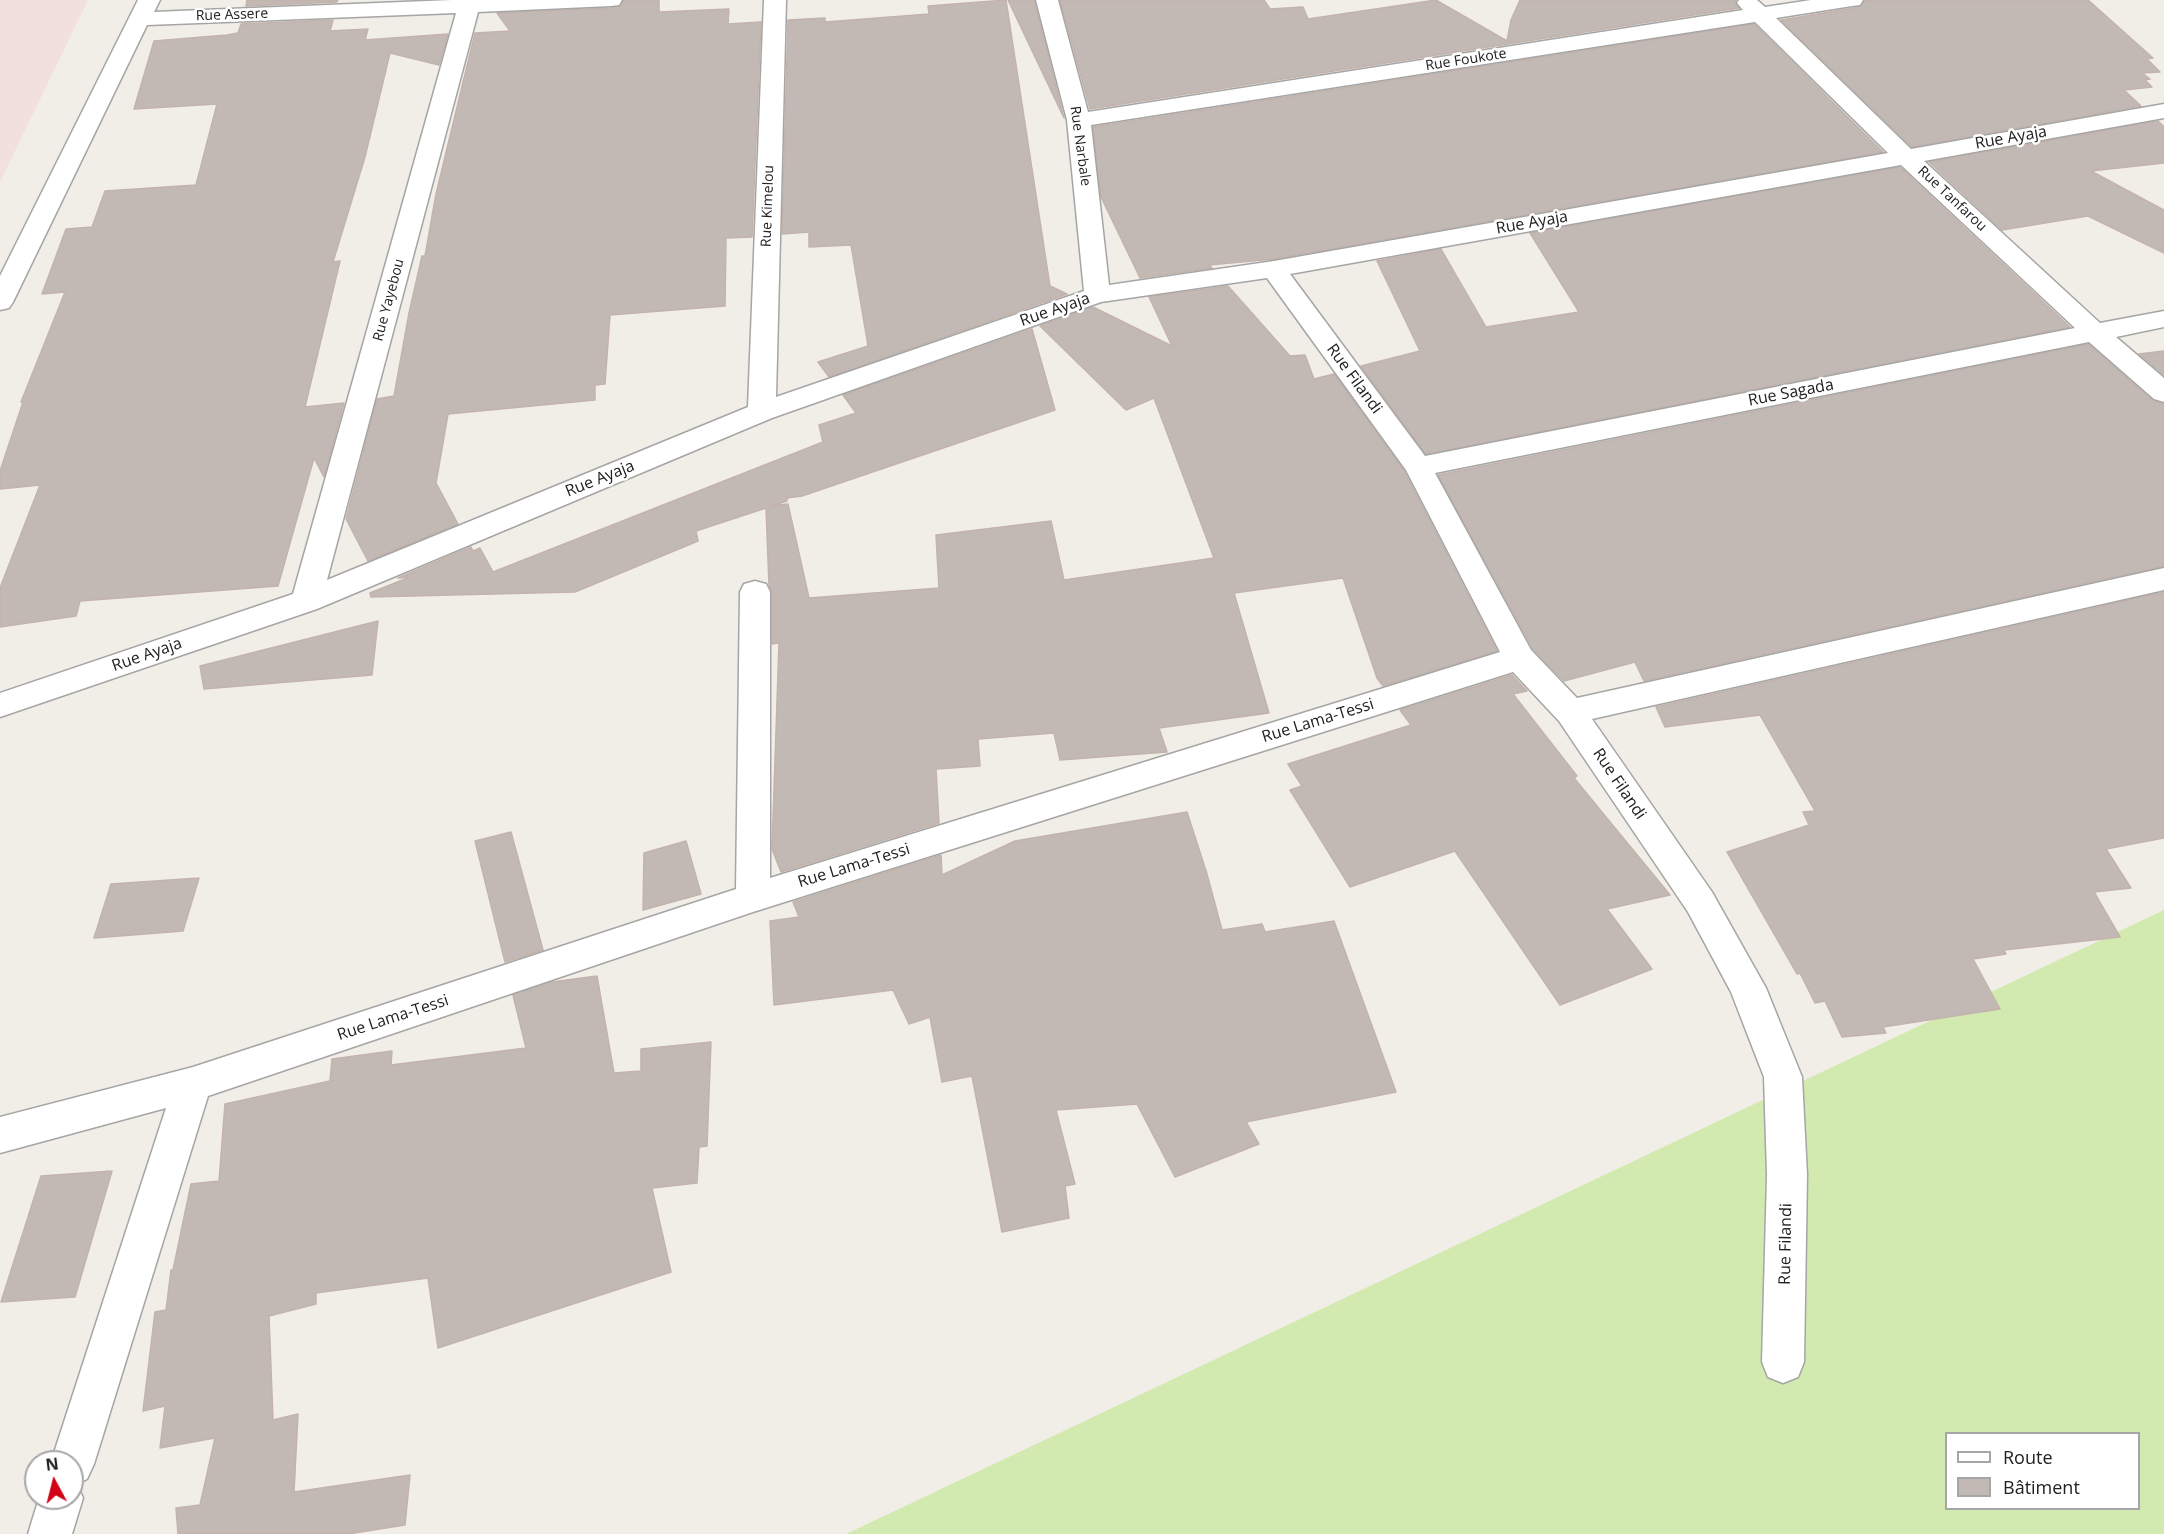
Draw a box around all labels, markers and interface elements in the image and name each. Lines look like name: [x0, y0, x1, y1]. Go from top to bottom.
street label: Rue Assere: [196, 5, 268, 25]
street label: Rue Foukote: [1424, 45, 1508, 75]
street label: Rue Narbale: [1066, 105, 1094, 187]
street label: Rue Ayaja: [1973, 122, 2049, 154]
street label: Rue Tanfarou: [1914, 163, 1990, 235]
street label: Rue Kimelou: [758, 165, 778, 247]
street label: Rue Ayaja: [1494, 207, 1570, 239]
street label: Rue Yayebou: [370, 257, 408, 343]
street label: Rue Ayaja: [1017, 289, 1093, 331]
street label: Rue Filandi: [1322, 340, 1386, 418]
street label: Rue Sagada: [1747, 375, 1835, 411]
street label: Rue Ayaja: [563, 456, 637, 502]
street label: Rue Ayaja: [109, 634, 185, 676]
street label: Rue Lama-Tessi: [1260, 695, 1376, 747]
street label: Rue Filandi: [1588, 745, 1650, 823]
street label: Rue Lama-Tessi: [796, 840, 912, 892]
street label: Rue Lama-Tessi: [335, 991, 451, 1045]
street label: Rue Filandi: [1776, 1203, 1796, 1285]
legend: [1945, 1432, 2140, 1510]
text: Route: [2003, 1445, 2053, 1469]
north arrow: [24, 1450, 84, 1510]
text: N: [44, 1452, 60, 1476]
text: Bâtiment: [2003, 1475, 2080, 1499]

